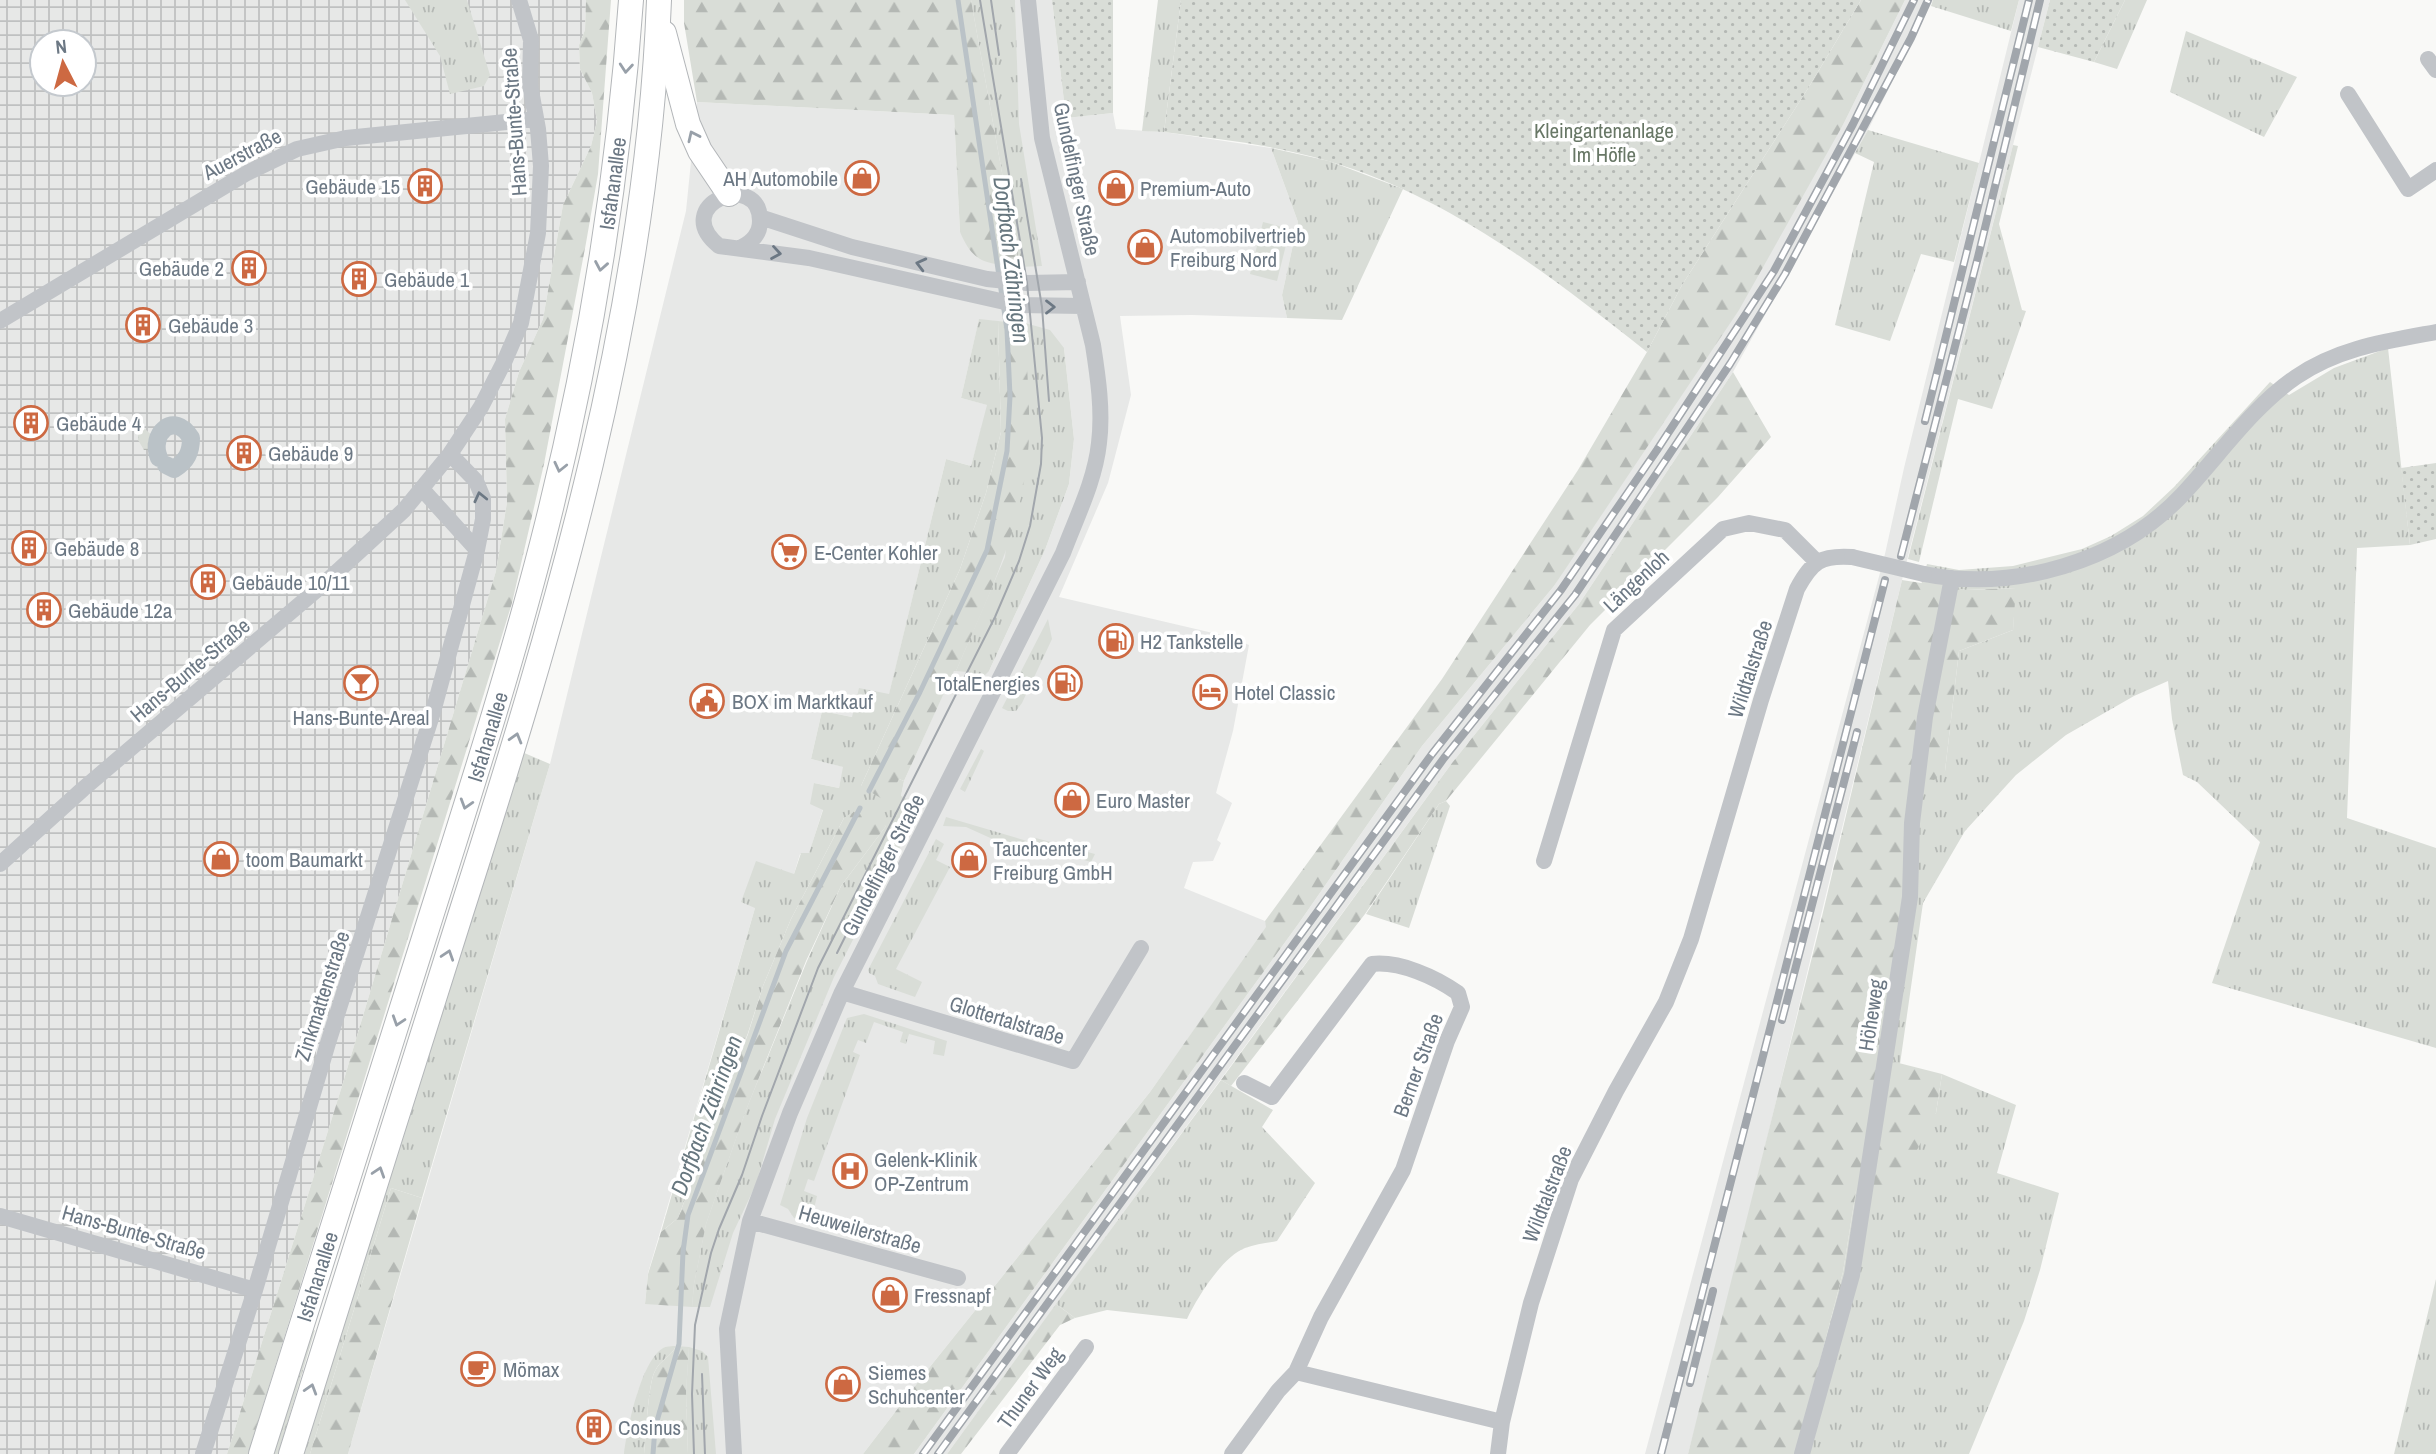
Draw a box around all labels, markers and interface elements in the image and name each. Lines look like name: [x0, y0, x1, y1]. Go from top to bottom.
north arrow: [28, 28, 98, 98]
text: N: [54, 33, 68, 60]
street label: Hans-Bunte-Straße: [494, 47, 534, 197]
one-way arrow: [619, 63, 634, 74]
street label: Gundelfinger Straße: [1047, 100, 1107, 258]
park label: Kleingartenanlage Im Höfle: [1534, 116, 1674, 169]
street label: Auerstraße: [197, 121, 286, 187]
one-way arrow: [688, 131, 702, 143]
street label: Isfahanallee: [591, 136, 632, 232]
shop icon: AH Automobile: [843, 159, 881, 197]
place label: AH Automobile: [722, 164, 838, 193]
building icon: Gebäude 15: [406, 167, 444, 205]
shop icon: Premium-Auto: [1097, 169, 1135, 207]
place label: Gebäude 15: [305, 172, 400, 201]
place label: Premium-Auto: [1140, 174, 1251, 203]
water label: Dorfbach Zähringen: [986, 175, 1038, 345]
place label: Automobilvertrieb Freiburg Nord: [1169, 221, 1306, 274]
shop icon: Automobilvertrieb Freiburg Nord: [1126, 228, 1164, 266]
one-way arrow: [770, 245, 782, 260]
building icon: Gebäude 2: [230, 249, 268, 287]
place label: Gebäude 2: [139, 254, 224, 283]
one-way arrow: [915, 258, 927, 272]
building icon: Gebäude 1: [340, 260, 378, 298]
one-way arrow: [594, 260, 609, 272]
place label: Gebäude 1: [384, 265, 470, 294]
one-way arrow: [1045, 299, 1056, 314]
building icon: Gebäude 3: [124, 306, 162, 344]
place label: Gebäude 3: [168, 311, 253, 340]
building icon: Gebäude 4: [12, 404, 50, 442]
place label: Gebäude 4: [56, 409, 142, 438]
building icon: Gebäude 9: [225, 434, 263, 472]
place label: Gebäude 9: [268, 439, 353, 468]
one-way arrow: [554, 461, 569, 473]
one-way arrow: [474, 491, 489, 503]
building icon: Gebäude 8: [10, 529, 48, 567]
supermarket icon: E-Center Kohler: [770, 533, 808, 571]
place label: Gebäude 8: [54, 534, 139, 563]
place label: E-Center Kohler: [814, 538, 938, 567]
street label: Längenloh: [1597, 543, 1675, 619]
building icon: Gebäude 10/11: [189, 563, 227, 601]
place label: Gebäude 10/11: [232, 568, 350, 597]
building icon: Gebäude 12a: [25, 591, 63, 629]
place label: Gebäude 12a: [68, 596, 173, 625]
street label: Hans-Bunte-Straße: [124, 611, 256, 729]
street label: Wildtalstraße: [1721, 616, 1779, 722]
fuel station icon: H2 Tankstelle: [1097, 622, 1135, 660]
place label: H2 Tankstelle: [1140, 627, 1243, 656]
bar icon: Hans-Bunte-Areal: [342, 664, 380, 702]
fuel station icon: TotalEnergies: [1046, 664, 1084, 702]
place label: TotalEnergies: [935, 669, 1040, 698]
hotel icon: Hotel Classic: [1191, 673, 1229, 711]
place label: Hotel Classic: [1234, 678, 1335, 707]
public building icon: BOX im Marktkauf: [688, 682, 726, 720]
place label: BOX im Marktkauf: [732, 687, 873, 716]
street label: Isfahanallee: [460, 688, 514, 785]
place label: Hans-Bunte-Areal: [293, 703, 429, 732]
one-way arrow: [508, 732, 523, 744]
shop icon: Euro Master: [1053, 781, 1091, 819]
place label: Euro Master: [1096, 786, 1190, 815]
street label: Gundelfinger Straße: [835, 789, 931, 941]
one-way arrow: [460, 797, 474, 809]
place label: Tauchcenter Freiburg GmbH: [993, 834, 1113, 887]
shop icon: toom Baumarkt: [202, 840, 240, 878]
shop icon: Tauchcenter Freiburg GmbH: [950, 841, 988, 879]
place label: toom Baumarkt: [246, 845, 363, 874]
street label: Zinkmattenstraße: [287, 927, 357, 1065]
one-way arrow: [440, 949, 454, 962]
street label: Höheweg: [1851, 976, 1891, 1053]
street label: Glottertalstraße: [946, 989, 1068, 1051]
street label: Berner Straße: [1386, 1009, 1450, 1121]
one-way arrow: [391, 1014, 406, 1026]
water label: Dorfbach Zähringen: [663, 1031, 749, 1199]
street label: Wildtalstraße: [1515, 1141, 1579, 1247]
place label: Gelenk-Klinik OP-Zentrum: [874, 1145, 978, 1198]
hospital icon: Gelenk-Klinik OP-Zentrum: [831, 1152, 869, 1190]
one-way arrow: [371, 1166, 385, 1178]
street label: Hans-Bunte-Straße: [59, 1198, 209, 1266]
street label: Heuweilerstraße: [795, 1198, 925, 1260]
street label: Isfahanallee: [289, 1228, 345, 1325]
shop icon: Fressnapf: [871, 1276, 909, 1314]
place label: Fressnapf: [914, 1281, 991, 1310]
street label: Thuner Weg: [991, 1341, 1070, 1435]
cafe icon: Mömax: [459, 1350, 497, 1388]
place label: Mömax: [503, 1355, 560, 1384]
place label: Siemes Schuhcenter: [868, 1358, 965, 1411]
shop icon: Siemes Schuhcenter: [824, 1365, 862, 1403]
one-way arrow: [302, 1383, 317, 1395]
building icon: Cosinus: [575, 1408, 613, 1446]
place label: Cosinus: [618, 1413, 681, 1442]

